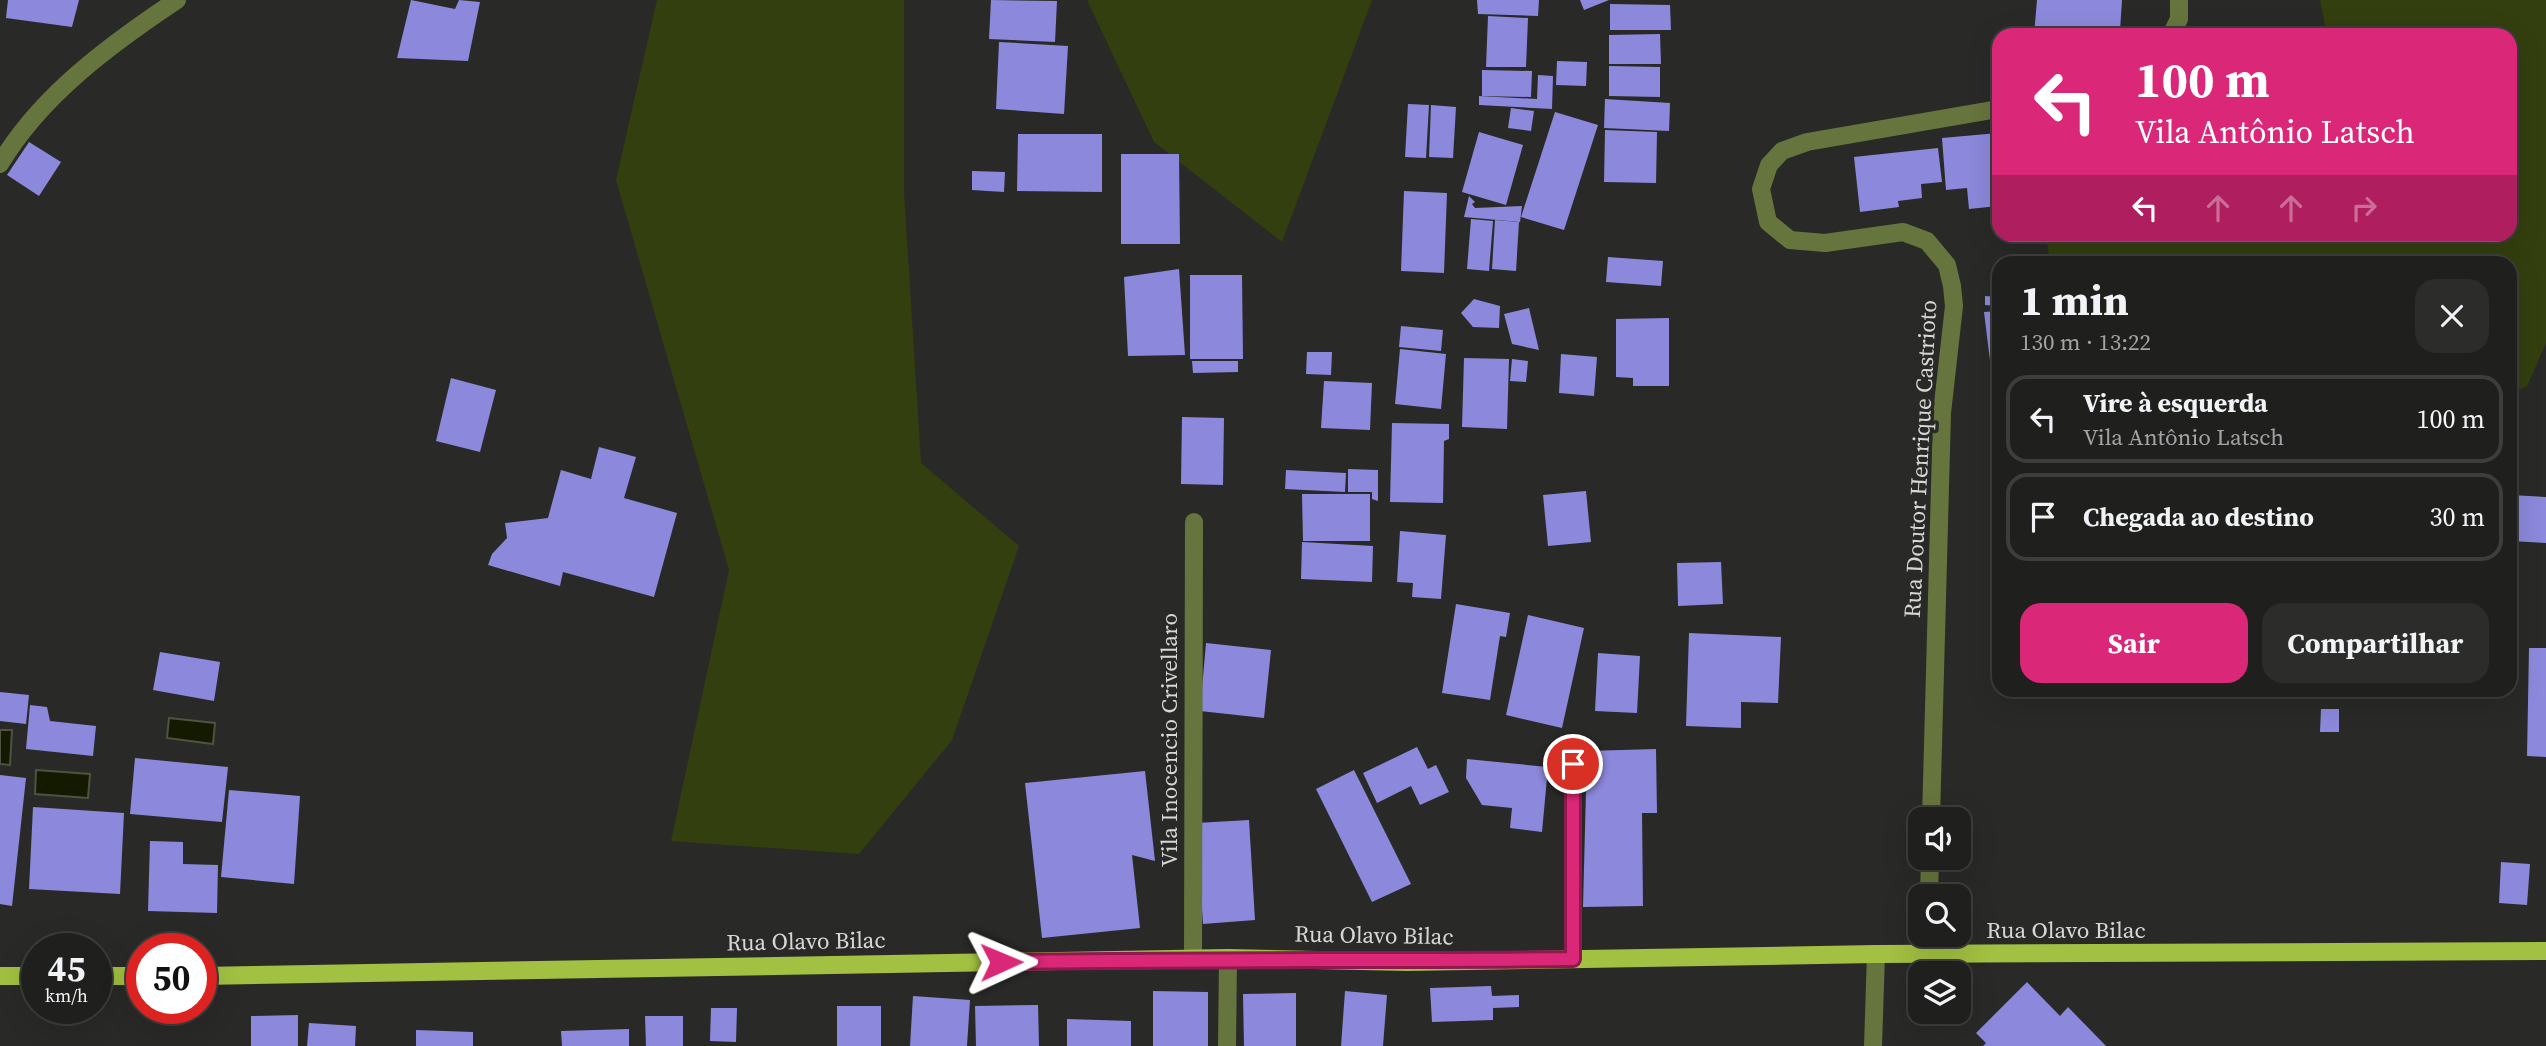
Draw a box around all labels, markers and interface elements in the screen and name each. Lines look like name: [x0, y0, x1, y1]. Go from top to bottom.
text: 100 m: [2135, 46, 2270, 113]
icon: left: [2020, 56, 2111, 147]
text: Vila Antônio Latsch: [2135, 110, 2415, 154]
icon: left: [2126, 189, 2164, 227]
icon: ahead: [2199, 189, 2237, 227]
icon: ahead: [2272, 189, 2310, 227]
icon: right: [2345, 189, 2383, 227]
text: 1 min: [2020, 271, 2129, 329]
button: close: [2415, 279, 2489, 353]
street label: Rua Doutor Henrique Castrioto: [1896, 299, 1944, 619]
text: 130 m · 13:22: [2020, 326, 2151, 358]
text: Vire à esquerda: [2083, 385, 2268, 421]
icon: left: [2024, 400, 2062, 438]
text: 100 m: [2417, 401, 2485, 437]
text: Vila Antônio Latsch: [2083, 421, 2284, 453]
icon: arrive: [2024, 498, 2062, 536]
text: Chegada ao destino: [2083, 499, 2314, 535]
text: 30 m: [2430, 499, 2485, 535]
button: Sair: [2020, 603, 2248, 683]
button: Compartilhar: [2262, 603, 2489, 683]
street label: Vila Inocencio Crivellaro: [1153, 613, 1185, 867]
pin: [1543, 734, 1603, 794]
icon: arrive: [1554, 745, 1592, 783]
map controls: [1908, 807, 1971, 1024]
button: sound: [1908, 807, 1971, 870]
button: search: [1908, 884, 1971, 947]
street label: Rua Olavo Bilac: [1986, 914, 2146, 946]
street label: Rua Olavo Bilac: [1294, 918, 1454, 952]
street label: Rua Olavo Bilac: [726, 924, 886, 958]
position arrow: [964, 925, 1038, 999]
speed limit sign: 50: [126, 933, 217, 1024]
text: 45: [48, 945, 85, 993]
button: layers: [1908, 961, 1971, 1024]
text: km/h: [45, 983, 88, 1008]

